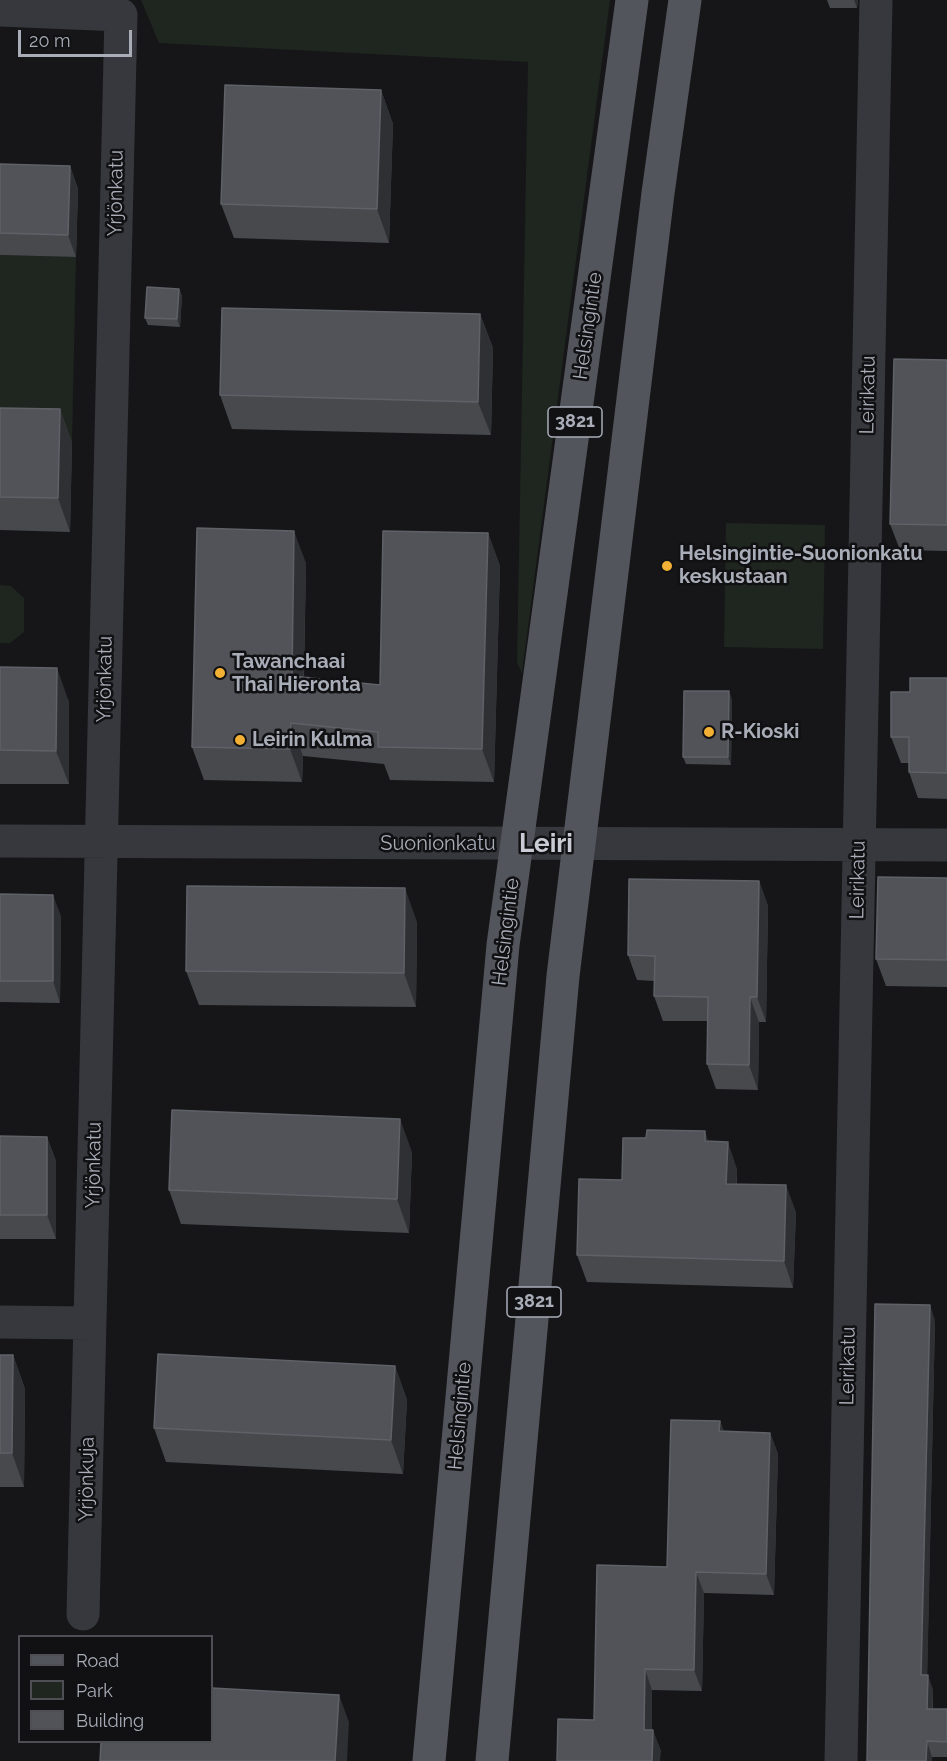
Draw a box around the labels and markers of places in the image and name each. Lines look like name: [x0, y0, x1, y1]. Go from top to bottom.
place label: Helsingintie-Suonionkatu keskustaan: [679, 542, 923, 589]
marker: Helsingintie-Suonionkatu keskustaan: [660, 559, 674, 573]
place label: Tawanchaai Thai Hieronta: [232, 650, 361, 697]
marker: Tawanchaai Thai Hieronta: [213, 666, 227, 680]
place label: R-Kioski: [721, 720, 799, 744]
marker: R-Kioski: [702, 725, 716, 739]
place label: Leirin Kulma: [252, 728, 372, 752]
marker: Leirin Kulma: [233, 733, 247, 747]

